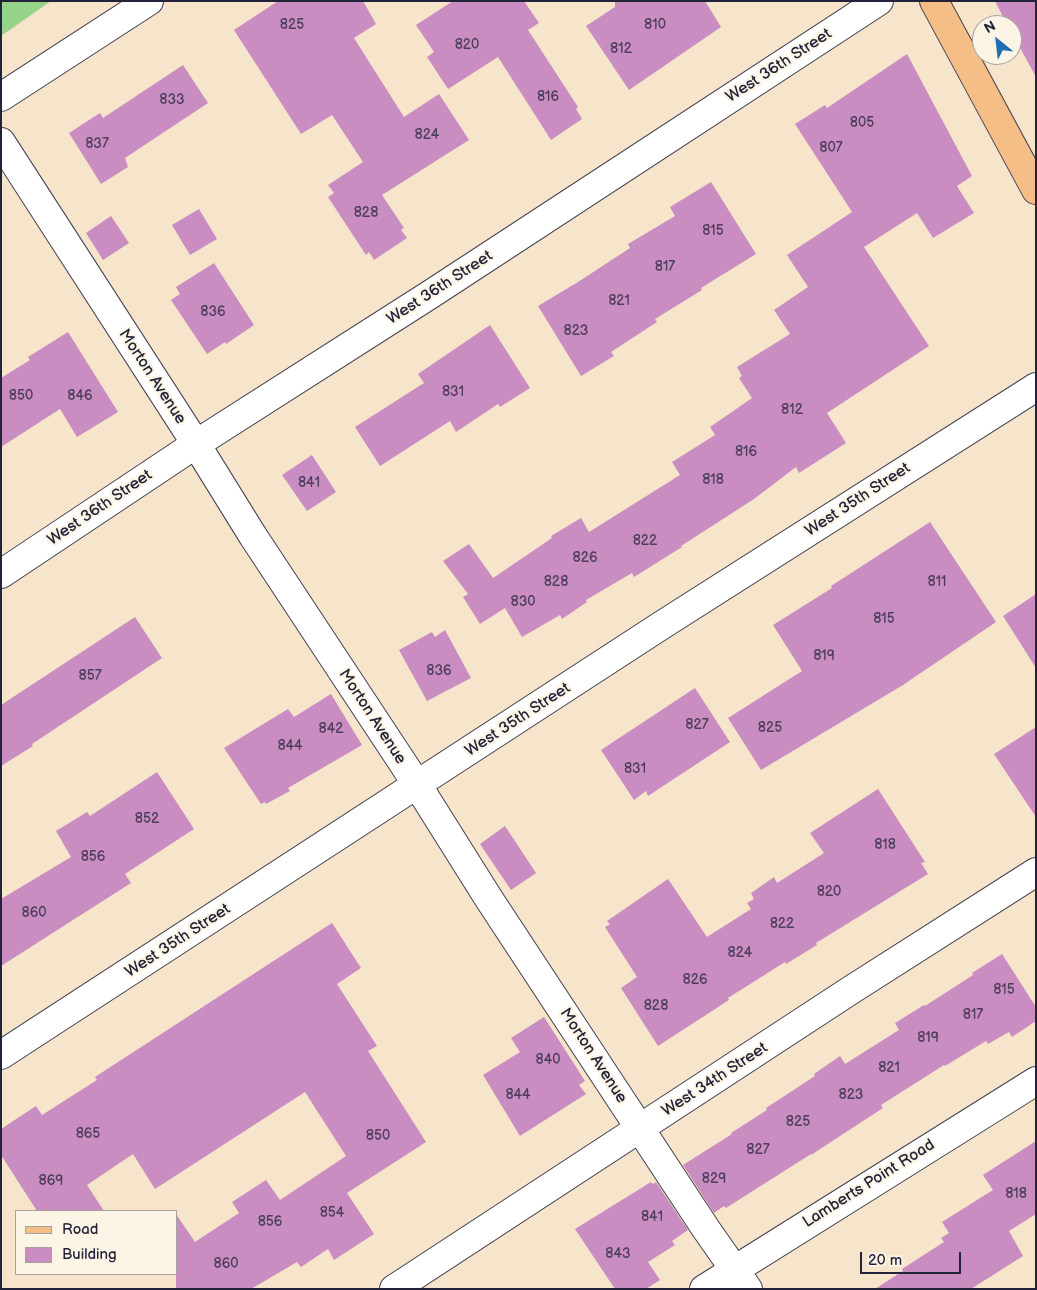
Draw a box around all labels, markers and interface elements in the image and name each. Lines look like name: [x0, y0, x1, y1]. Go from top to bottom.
north arrow: [972, 15, 1022, 65]
house number: 825: [280, 17, 304, 33]
house number: 810: [644, 17, 666, 33]
text: N: [981, 17, 999, 37]
street label: West 36th Street: [723, 25, 835, 107]
house number: 820: [455, 37, 479, 53]
house number: 812: [610, 41, 632, 57]
house number: 816: [537, 89, 559, 105]
house number: 833: [159, 92, 185, 108]
house number: 805: [850, 115, 874, 131]
house number: 824: [415, 127, 439, 143]
house number: 837: [85, 136, 109, 152]
house number: 807: [819, 140, 843, 156]
house number: 828: [354, 205, 378, 221]
house number: 815: [702, 223, 724, 239]
street label: West 36th Street: [384, 247, 496, 329]
house number: 817: [655, 259, 675, 275]
house number: 821: [608, 293, 630, 309]
house number: 836: [200, 304, 226, 320]
house number: 823: [564, 323, 588, 339]
street label: Morton Avenue: [114, 326, 190, 428]
house number: 831: [442, 384, 464, 400]
house number: 850: [9, 388, 33, 404]
house number: 846: [67, 388, 93, 404]
house number: 812: [781, 402, 803, 418]
house number: 816: [735, 444, 757, 460]
street label: West 35th Street: [802, 459, 914, 541]
street label: West 36th Street: [44, 466, 156, 550]
house number: 818: [702, 472, 724, 488]
house number: 841: [298, 475, 320, 491]
house number: 822: [633, 533, 657, 549]
house number: 826: [573, 550, 597, 566]
house number: 828: [544, 574, 568, 590]
house number: 811: [928, 574, 946, 590]
house number: 830: [510, 594, 536, 610]
house number: 815: [873, 611, 895, 627]
house number: 819: [813, 648, 835, 664]
house number: 836: [426, 663, 452, 679]
street label: Morton Avenue: [334, 666, 410, 768]
house number: 857: [78, 668, 102, 684]
street label: West 35th Street: [462, 679, 574, 761]
house number: 827: [685, 717, 709, 733]
house number: 825: [758, 720, 782, 736]
house number: 842: [319, 721, 343, 737]
house number: 844: [277, 738, 303, 754]
house number: 831: [624, 761, 646, 777]
house number: 852: [135, 811, 159, 827]
house number: 818: [874, 837, 896, 853]
house number: 856: [81, 849, 105, 865]
house number: 820: [817, 884, 841, 900]
street label: West 35th Street: [122, 900, 234, 982]
house number: 860: [22, 905, 46, 921]
house number: 822: [770, 916, 794, 932]
house number: 824: [728, 945, 752, 961]
house number: 826: [683, 972, 707, 988]
house number: 815: [993, 982, 1015, 998]
house number: 828: [644, 998, 668, 1014]
street label: Morton Avenue: [555, 1005, 631, 1107]
house number: 817: [963, 1007, 983, 1023]
house number: 819: [917, 1030, 939, 1046]
street label: West 34th Street: [659, 1039, 771, 1121]
house number: 840: [536, 1052, 560, 1068]
house number: 821: [878, 1060, 900, 1076]
house number: 844: [505, 1087, 531, 1103]
house number: 823: [839, 1087, 863, 1103]
house number: 825: [786, 1114, 810, 1130]
house number: 865: [76, 1126, 100, 1142]
house number: 850: [366, 1128, 390, 1144]
street label: Lamberts Point Road: [800, 1136, 938, 1232]
house number: 827: [746, 1142, 770, 1158]
house number: 829: [702, 1171, 726, 1187]
house number: 869: [39, 1173, 63, 1189]
house number: 818: [1005, 1186, 1027, 1202]
house number: 854: [320, 1205, 344, 1221]
house number: 841: [641, 1209, 663, 1225]
legend: [15, 1210, 178, 1275]
house number: 856: [258, 1214, 282, 1230]
text: Road: [62, 1220, 98, 1239]
scale bar: [862, 1242, 963, 1274]
text: Building: [62, 1245, 117, 1264]
house number: 843: [605, 1246, 631, 1262]
text: 20 m: [868, 1251, 902, 1270]
house number: 860: [214, 1256, 238, 1272]

